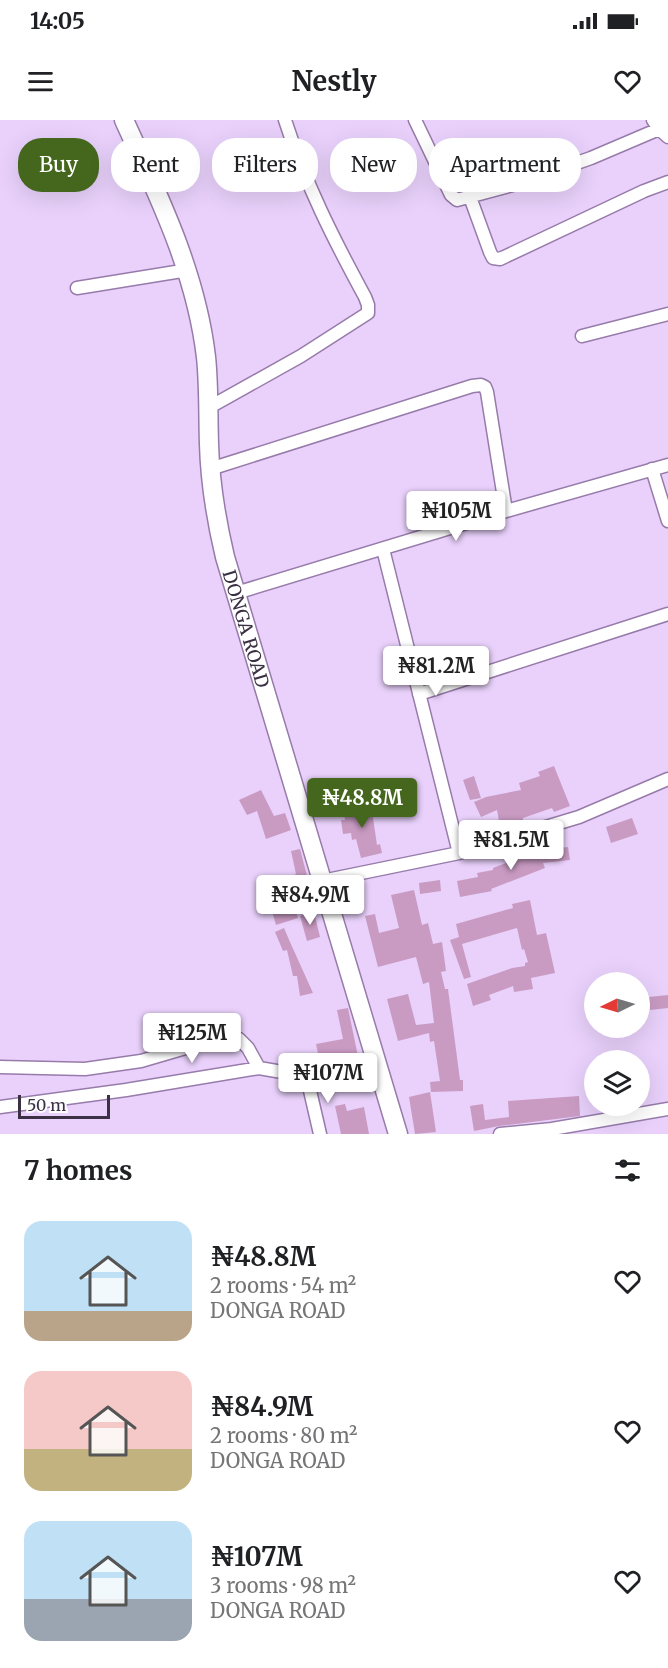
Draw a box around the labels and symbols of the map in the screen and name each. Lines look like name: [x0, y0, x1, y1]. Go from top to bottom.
pin: ₦105M: [414, 491, 498, 542]
street label: DONGA ROAD: [218, 567, 275, 690]
pin: ₦81.2M: [387, 646, 485, 697]
pin: ₦48.8M: [313, 778, 411, 829]
pin: ₦81.5M: [462, 820, 560, 871]
pin: ₦84.9M: [261, 875, 359, 926]
north arrow: [584, 972, 650, 1038]
pin: ₦125M: [150, 1013, 234, 1064]
pin: ₦107M: [286, 1053, 370, 1104]
scale bar: [18, 1092, 110, 1120]

